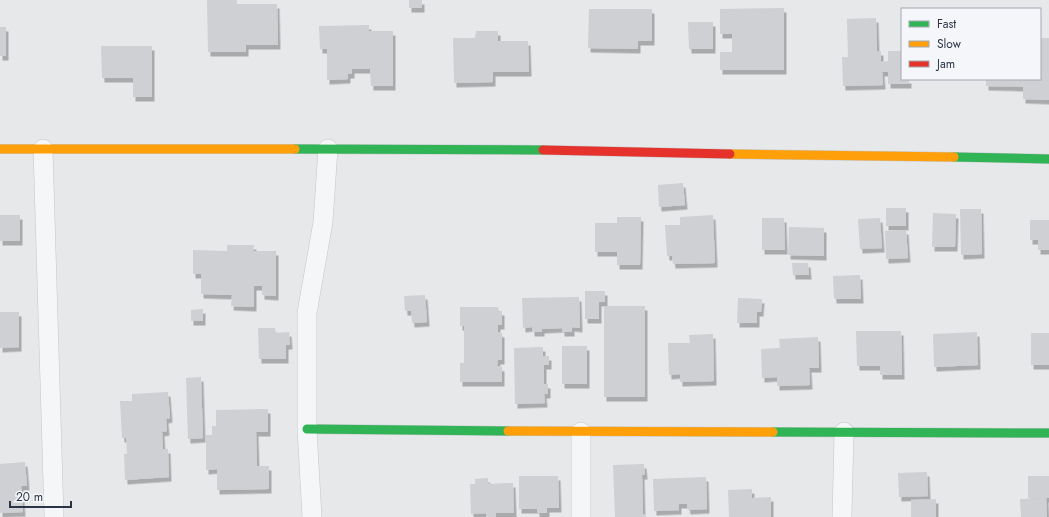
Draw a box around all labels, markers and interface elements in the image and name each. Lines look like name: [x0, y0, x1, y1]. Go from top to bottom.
legend: [901, 8, 1041, 80]
text: Fast: [937, 15, 956, 33]
text: Slow: [937, 35, 962, 53]
text: Jam: [935, 55, 955, 73]
scale bar: [10, 483, 71, 509]
text: 20 m: [16, 488, 43, 506]

